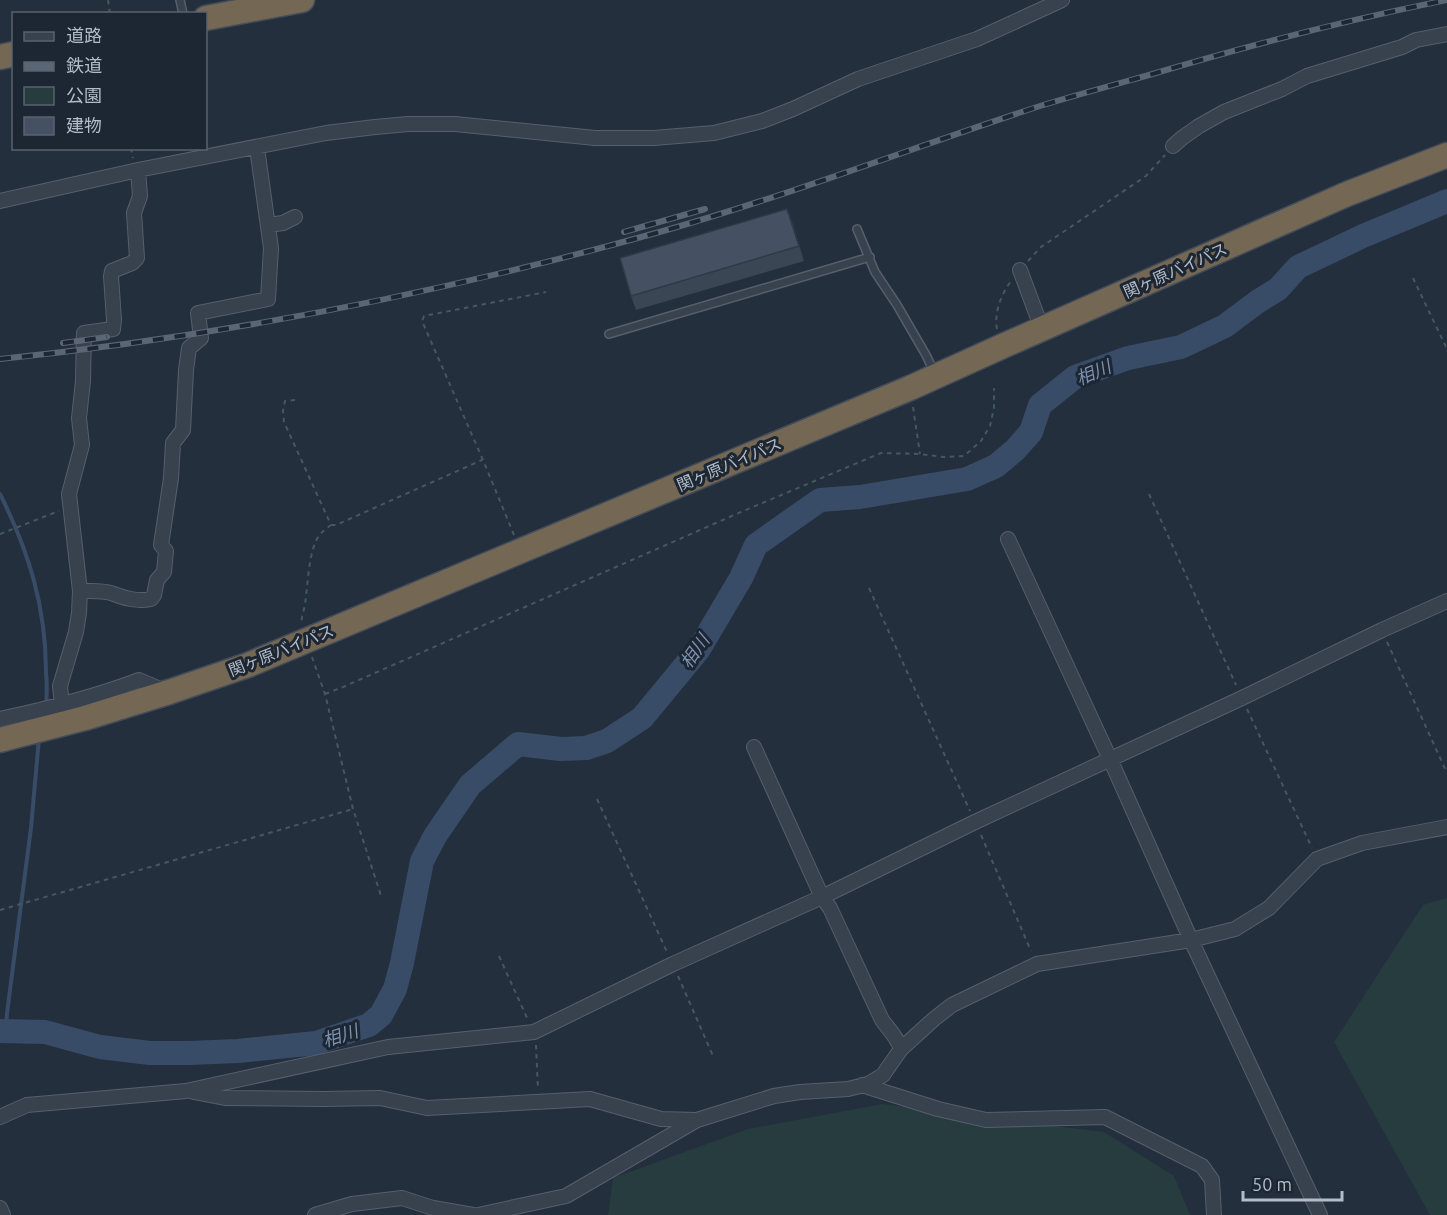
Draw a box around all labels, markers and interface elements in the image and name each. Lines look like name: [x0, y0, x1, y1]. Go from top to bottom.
legend: [12, 12, 207, 150]
text: 道路: [66, 25, 102, 45]
text: 鉄道: [66, 55, 102, 75]
text: 公園: [66, 85, 102, 105]
text: 建物: [66, 115, 102, 135]
street label: 関ヶ原バイパス: [1120, 239, 1230, 301]
water label: 相川: [1073, 355, 1115, 388]
street label: 関ヶ原バイパス: [674, 434, 784, 494]
street label: 関ヶ原バイパス: [226, 621, 336, 679]
water label: 相川: [675, 629, 714, 671]
water label: 相川: [320, 1019, 362, 1050]
scale bar: [1243, 1164, 1342, 1202]
text: 50 m: [1252, 1174, 1292, 1194]

